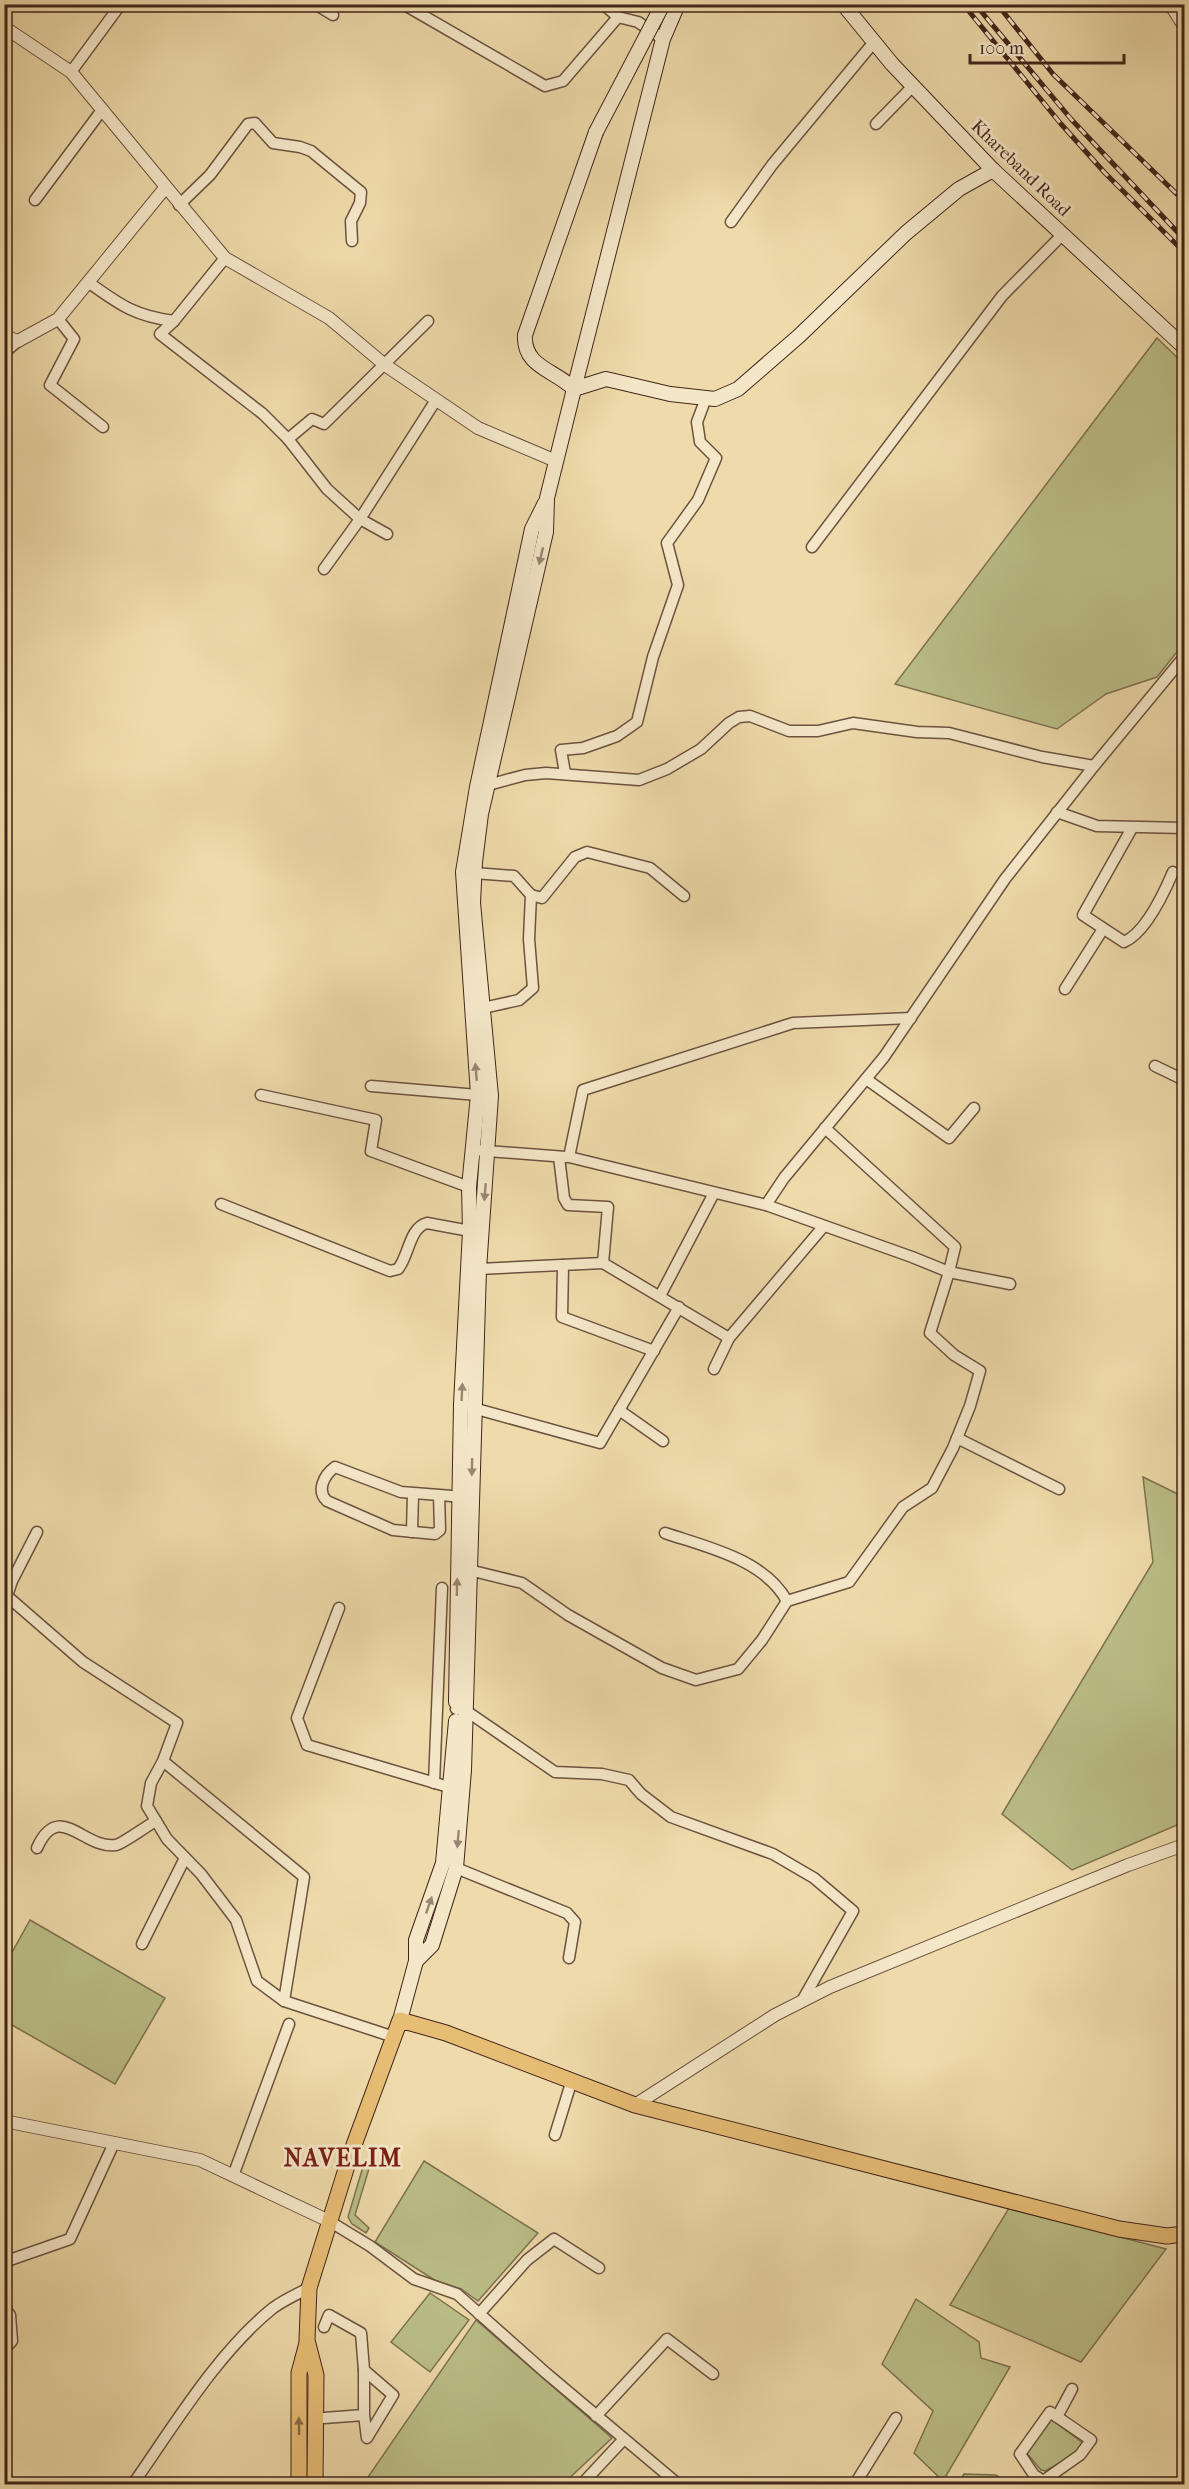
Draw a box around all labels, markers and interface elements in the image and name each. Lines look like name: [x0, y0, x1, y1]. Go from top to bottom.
scale bar: [970, 27, 1124, 65]
text: 100 m: [979, 38, 1024, 59]
street label: Khareband Road: [967, 116, 1075, 221]
one-way arrow: [535, 547, 545, 565]
one-way arrow: [471, 1062, 481, 1081]
one-way arrow: [480, 1182, 490, 1201]
one-way arrow: [457, 1382, 466, 1401]
one-way arrow: [467, 1457, 477, 1476]
one-way arrow: [452, 1577, 462, 1596]
one-way arrow: [453, 1829, 463, 1848]
one-way arrow: [424, 1896, 434, 1914]
district label: NAVELIM: [284, 2144, 402, 2172]
one-way arrow: [294, 2417, 304, 2436]

